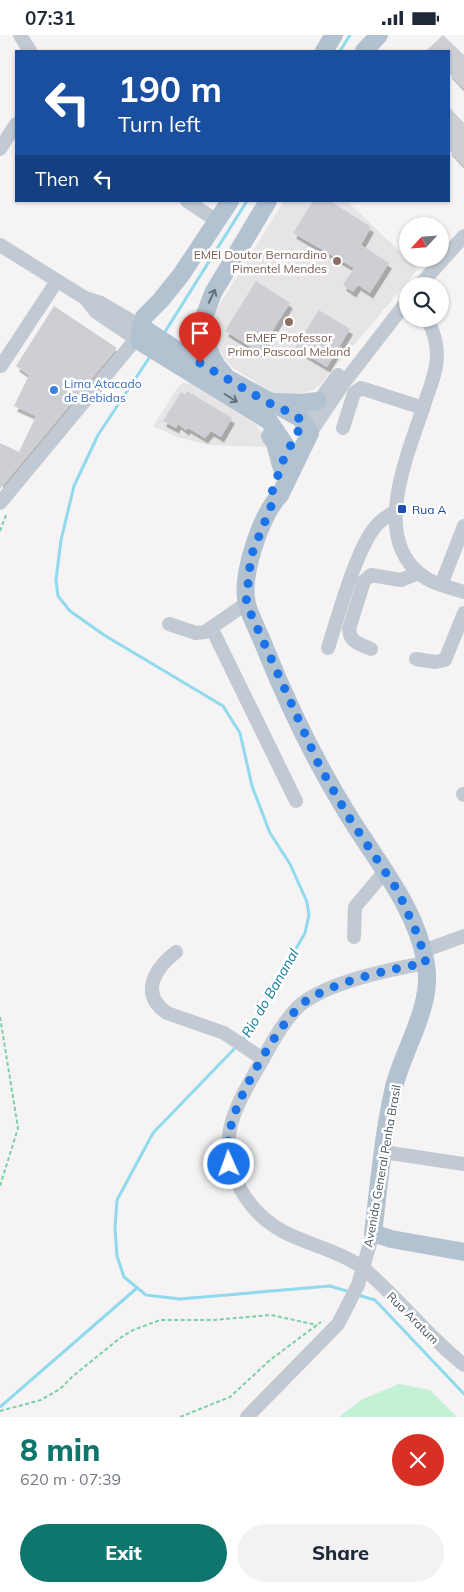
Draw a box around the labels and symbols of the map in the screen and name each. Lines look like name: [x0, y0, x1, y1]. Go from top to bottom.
north arrow: [399, 217, 449, 267]
place label: EMEI Doutor Bernardino Pimentel Mendes: [194, 247, 327, 276]
marker: EMEI Doutor Bernardino Pimentel Mendes: [331, 255, 343, 267]
one-way arrow: [207, 289, 217, 304]
pin: [179, 312, 221, 363]
marker: EMEF Professor Primo Pascoal Meland: [283, 316, 295, 328]
place label: EMEF Professor Primo Pascoal Meland: [227, 330, 351, 359]
place label: Lima Atacado de Bebidas: [64, 376, 142, 405]
marker: Lima Atacado de Bebidas: [48, 384, 60, 396]
one-way arrow: [223, 394, 237, 404]
place label: Rua A: [412, 502, 447, 517]
marker: Rua A: [396, 503, 408, 515]
water label: Rio do Bananal: [237, 945, 303, 1040]
street label: Avenida General Penha Brasil: [360, 1084, 404, 1248]
position arrow: [202, 1137, 254, 1189]
street label: Rua Aratum: [384, 1289, 442, 1347]

